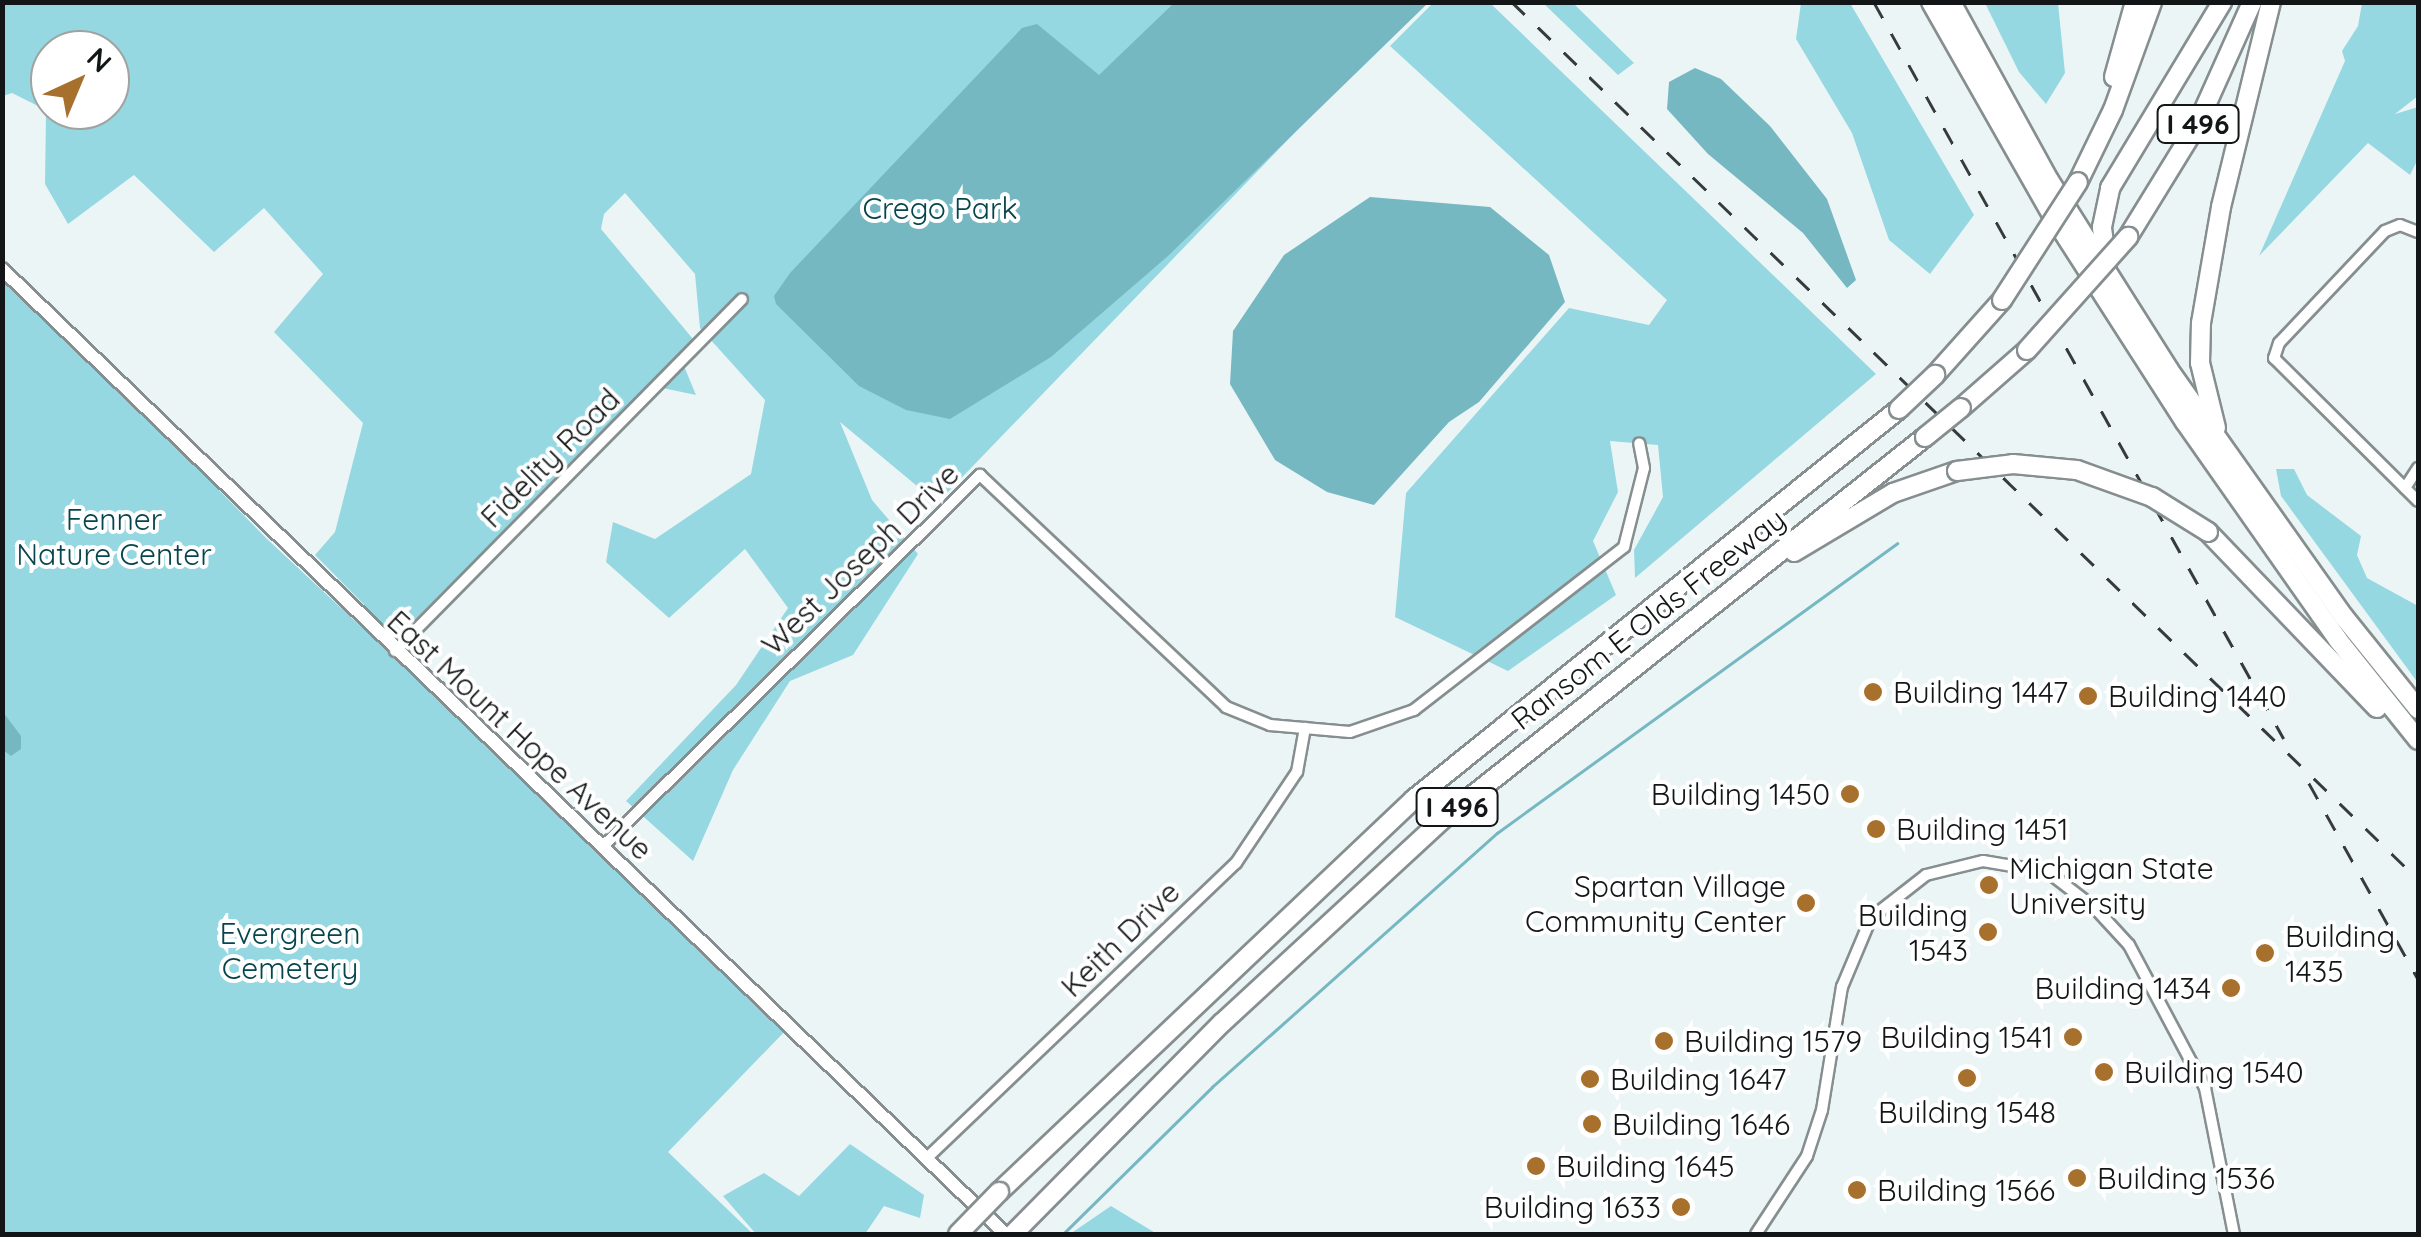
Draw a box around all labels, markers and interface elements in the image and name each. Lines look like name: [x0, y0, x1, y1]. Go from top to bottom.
north arrow: [30, 30, 130, 130]
text: N: [80, 40, 119, 79]
road number: I 496: [2156, 101, 2240, 147]
park label: Crego Park: [862, 190, 1018, 226]
street label: Fidelity Road: [473, 381, 627, 535]
street label: West Joseph Drive: [754, 456, 966, 662]
park label: Fenner Nature Center: [16, 501, 212, 572]
street label: Ransom E Olds Freeway: [1504, 501, 1792, 737]
street label: East Mount Hope Avenue: [380, 603, 660, 867]
place label: Building 1447: [1893, 674, 2068, 710]
place label: Building 1440: [2108, 678, 2287, 714]
marker: Building 1447: [1862, 681, 1884, 703]
marker: Building 1440: [2077, 685, 2099, 707]
place label: Building 1450: [1651, 776, 1830, 812]
marker: Building 1450: [1839, 783, 1861, 805]
road number: I 496: [1414, 784, 1500, 830]
place label: Building 1451: [1896, 811, 2069, 847]
marker: Building 1451: [1865, 818, 1887, 840]
place label: Michigan State University: [2009, 850, 2214, 920]
place label: Spartan Village Community Center: [1525, 868, 1786, 938]
street label: Keith Drive: [1053, 874, 1187, 1004]
marker: Michigan State University: [1978, 874, 2000, 896]
marker: Spartan Village Community Center: [1795, 892, 1817, 914]
place label: Building 1543: [1858, 897, 1968, 968]
park label: Evergreen Cemetery: [219, 915, 361, 986]
place label: Building 1435: [2285, 918, 2395, 988]
marker: Building 1543: [1977, 921, 1999, 943]
marker: Building 1435: [2254, 942, 2276, 964]
place label: Building 1434: [2035, 970, 2211, 1006]
marker: Building 1434: [2220, 977, 2242, 999]
place label: Building 1541: [1880, 1019, 2053, 1055]
place label: Building 1579: [1684, 1023, 1862, 1059]
marker: Building 1541: [2062, 1026, 2084, 1048]
marker: Building 1579: [1653, 1030, 1675, 1052]
place label: Building 1540: [2124, 1054, 2304, 1090]
place label: Building 1647: [1610, 1061, 1786, 1097]
marker: Building 1540: [2093, 1061, 2115, 1083]
marker: Building 1548: [1956, 1067, 1978, 1089]
marker: Building 1647: [1579, 1068, 1601, 1090]
place label: Building 1548: [1878, 1094, 2056, 1130]
place label: Building 1646: [1612, 1106, 1790, 1142]
marker: Building 1646: [1581, 1113, 1603, 1135]
place label: Building 1645: [1556, 1148, 1735, 1184]
marker: Building 1645: [1525, 1155, 1547, 1177]
place label: Building 1536: [2097, 1160, 2275, 1196]
marker: Building 1536: [2066, 1167, 2088, 1189]
place label: Building 1566: [1877, 1172, 2055, 1208]
marker: Building 1566: [1846, 1179, 1868, 1201]
place label: Building 1633: [1484, 1189, 1661, 1225]
marker: Building 1633: [1670, 1196, 1692, 1218]

